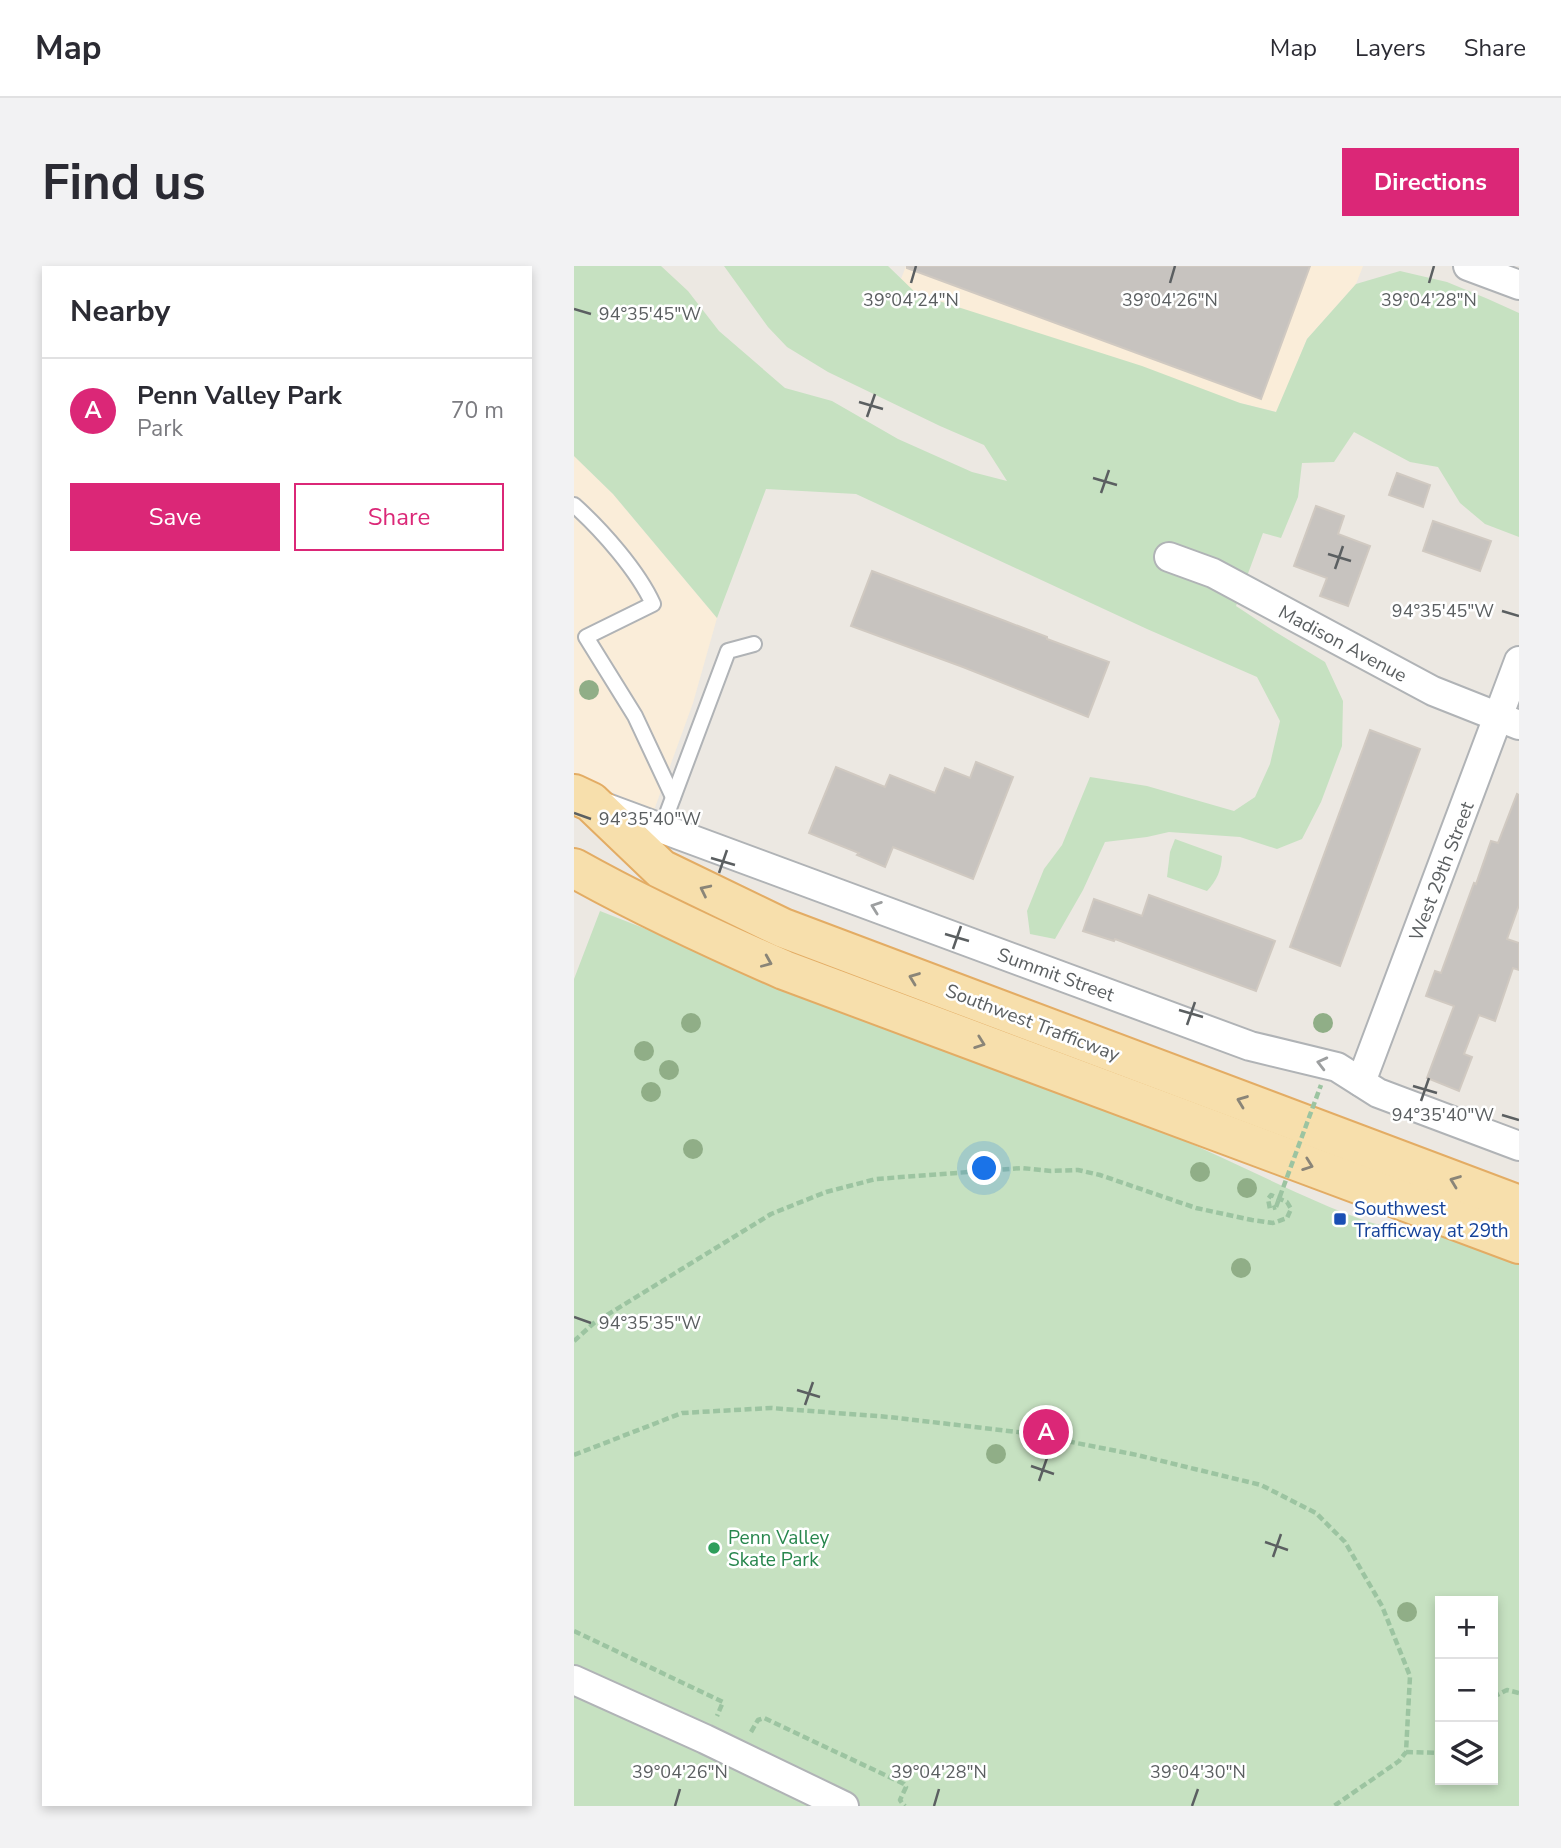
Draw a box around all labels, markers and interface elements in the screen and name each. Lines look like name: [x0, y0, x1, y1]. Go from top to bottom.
text: Map: [35, 26, 102, 71]
text: Map: [1270, 32, 1317, 64]
text: Layers: [1355, 32, 1426, 64]
text: Share: [1464, 32, 1526, 64]
button: Directions: [1342, 148, 1519, 216]
text: Find us: [42, 149, 206, 216]
text: 39°04'24"N: [863, 288, 959, 312]
text: 39°04'26"N: [1122, 288, 1218, 312]
text: 39°04'28"N: [1381, 288, 1477, 312]
text: Nearby: [70, 291, 170, 332]
text: 94°35'45"W: [599, 302, 701, 326]
text: Penn Valley Park: [137, 378, 342, 413]
text: A: [84, 395, 102, 426]
text: 70 m: [451, 395, 504, 426]
text: Park: [137, 413, 183, 444]
button: Save: [70, 483, 280, 551]
button: Share: [294, 483, 504, 551]
street label: Madison Avenue: [1274, 599, 1411, 689]
text: 94°35'45"W: [1392, 599, 1494, 623]
street label: West 29th Street: [1403, 798, 1481, 945]
text: 94°35'40"W: [599, 807, 701, 831]
one-way arrow: [700, 885, 712, 899]
one-way arrow: [871, 901, 883, 915]
street label: Summit Street: [994, 942, 1118, 1008]
one-way arrow: [761, 954, 773, 968]
one-way arrow: [909, 972, 921, 986]
street label: Southwest Trafficway: [942, 978, 1124, 1068]
one-way arrow: [974, 1034, 986, 1048]
one-way arrow: [1316, 1057, 1328, 1071]
one-way arrow: [1237, 1095, 1249, 1109]
text: 94°35'40"W: [1392, 1103, 1494, 1127]
your location: [967, 1151, 1001, 1185]
one-way arrow: [1302, 1157, 1314, 1171]
one-way arrow: [1450, 1175, 1462, 1189]
place label: Southwest Trafficway at 29th: [1354, 1196, 1509, 1244]
marker: Southwest Trafficway at 29th: [1332, 1211, 1348, 1227]
text: 94°35'35"W: [599, 1311, 701, 1335]
pin: A: [1023, 1406, 1069, 1458]
place label: Penn Valley Skate Park: [728, 1525, 829, 1573]
marker: Penn Valley Skate Park: [706, 1540, 722, 1556]
map controls: [1435, 1596, 1498, 1785]
button: +: [1435, 1596, 1498, 1659]
button: −: [1435, 1659, 1498, 1722]
button: layers: [1435, 1722, 1498, 1785]
text: 39°04'26"N: [632, 1760, 728, 1784]
text: 39°04'28"N: [891, 1760, 987, 1784]
text: 39°04'30"N: [1150, 1760, 1246, 1784]

